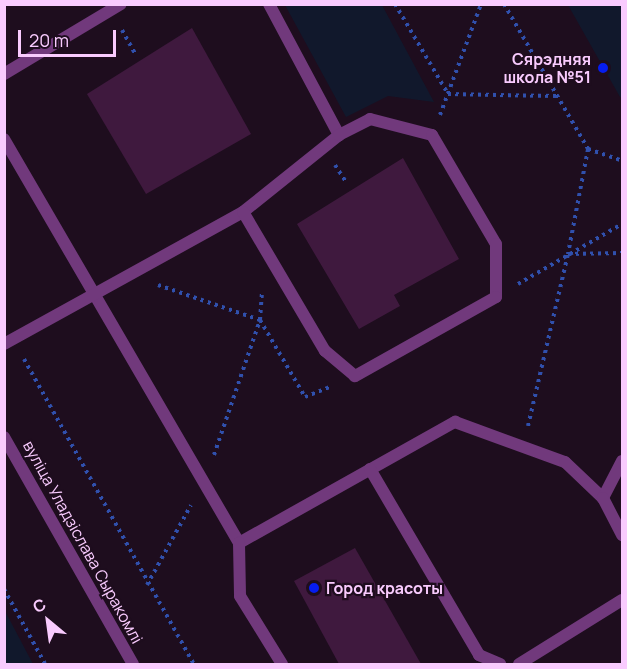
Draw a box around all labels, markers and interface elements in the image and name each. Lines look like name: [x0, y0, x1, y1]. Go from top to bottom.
scale bar: [21, 18, 118, 56]
text: 20 m: [29, 28, 69, 52]
place label: Сярэдняя школа №51: [503, 49, 591, 87]
marker: Сярэдняя школа №51: [596, 61, 610, 75]
street label: вуліца Уладзіслава Сыракомлі: [19, 437, 147, 647]
place label: Город красоты: [326, 578, 443, 598]
marker: Город красоты: [307, 581, 321, 595]
north arrow: [18, 591, 78, 651]

